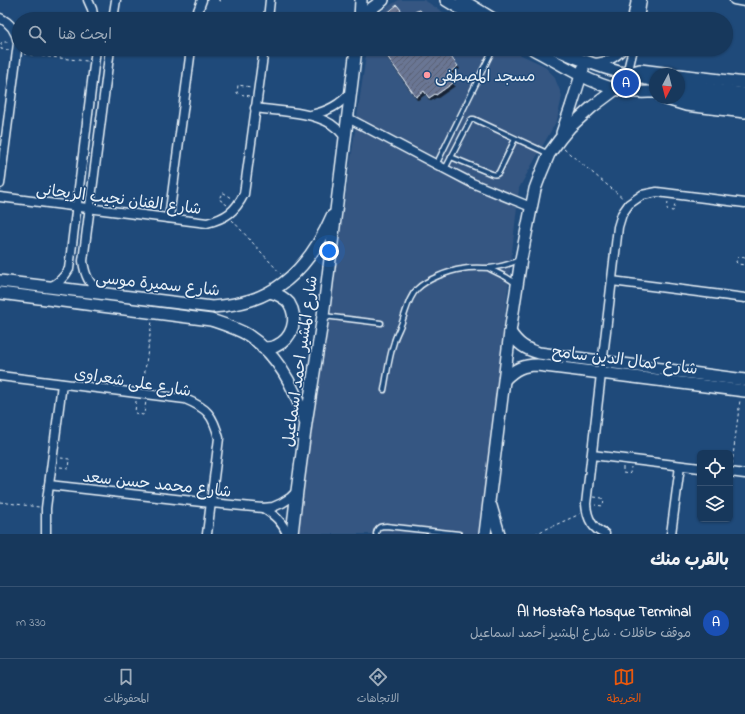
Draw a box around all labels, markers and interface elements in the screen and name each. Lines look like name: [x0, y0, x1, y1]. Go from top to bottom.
search box: [12, 12, 733, 56]
icon: search: [26, 23, 48, 45]
text: ابحث هنا: [58, 24, 112, 46]
place label: مسجد المصطفى: [435, 65, 535, 89]
pin: A: [613, 68, 639, 98]
north arrow: [649, 68, 685, 104]
marker: مسجد المصطفى: [422, 70, 432, 80]
street label: شارع الفنان نجيب الريحانى: [35, 178, 203, 222]
your location: [319, 241, 339, 261]
street label: شارع سميرة موسى: [95, 267, 221, 303]
street label: شارع المشير احمد اسماعيل: [277, 274, 325, 449]
street label: شارع كمال الدين سامح: [550, 340, 699, 382]
street label: شارع على شعراوى: [73, 362, 193, 404]
map controls: [697, 450, 733, 522]
button: locate: [697, 450, 733, 486]
street label: شارع محمد حسن سعد: [81, 465, 232, 505]
button: layers: [697, 486, 733, 522]
text: بالقرب منك: [650, 548, 729, 573]
text: Al Mostafa Mosque Terminal: [517, 601, 691, 623]
text: 330 m: [16, 613, 46, 632]
text: A: [712, 613, 720, 632]
text: موقف حافلات · شارع المشير أحمد اسماعيل: [470, 624, 691, 643]
tab: المحفوظات: [104, 666, 149, 708]
tab: الاتجاهات: [357, 666, 399, 708]
tab: الخريطة: [607, 666, 641, 708]

